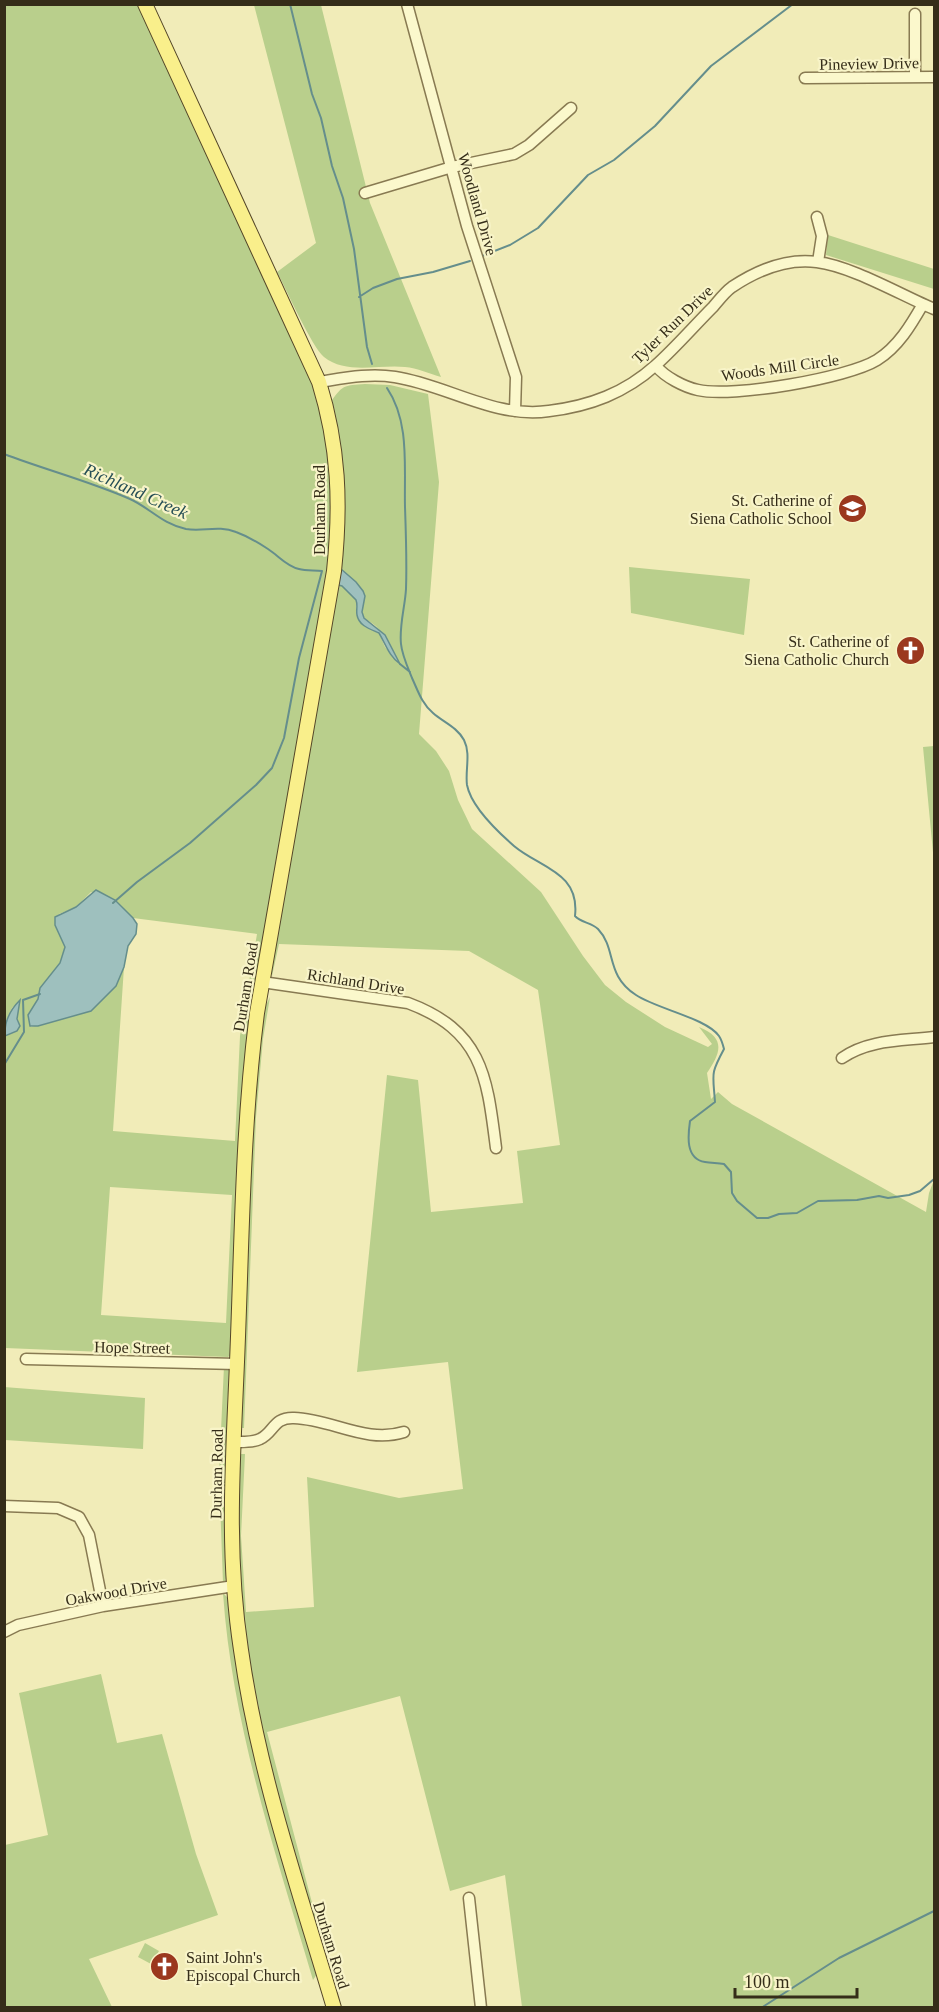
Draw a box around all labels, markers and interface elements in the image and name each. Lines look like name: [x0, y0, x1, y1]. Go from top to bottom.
street label: Pineview Drive: [819, 54, 919, 73]
street label: Woodland Drive: [455, 151, 500, 257]
street label: Tyler Run Drive: [629, 282, 717, 368]
street label: Woods Mill Circle: [720, 351, 840, 384]
water label: Richland Creek: [80, 459, 192, 523]
street label: Durham Road: [311, 465, 328, 555]
place label: St. Catherine of Siena Catholic School: [690, 492, 833, 527]
school or university icon: St. Catherine of Siena Catholic School: [837, 493, 869, 525]
place label: St. Catherine of Siena Catholic Church: [744, 633, 890, 668]
church icon: St. Catherine of Siena Catholic Church: [894, 634, 926, 666]
street label: Durham Road: [230, 941, 261, 1033]
street label: Richland Drive: [306, 965, 406, 998]
street label: Hope Street: [94, 1338, 171, 1358]
street label: Durham Road: [207, 1429, 226, 1519]
street label: Oakwood Drive: [64, 1574, 168, 1609]
street label: Durham Road: [310, 1900, 353, 1991]
place label: Saint John's Episcopal Church: [186, 1949, 300, 1985]
church icon: Saint John's Episcopal Church: [149, 1950, 181, 1982]
scale bar: [735, 1961, 856, 1999]
text: 100 m: [744, 1972, 790, 1992]

